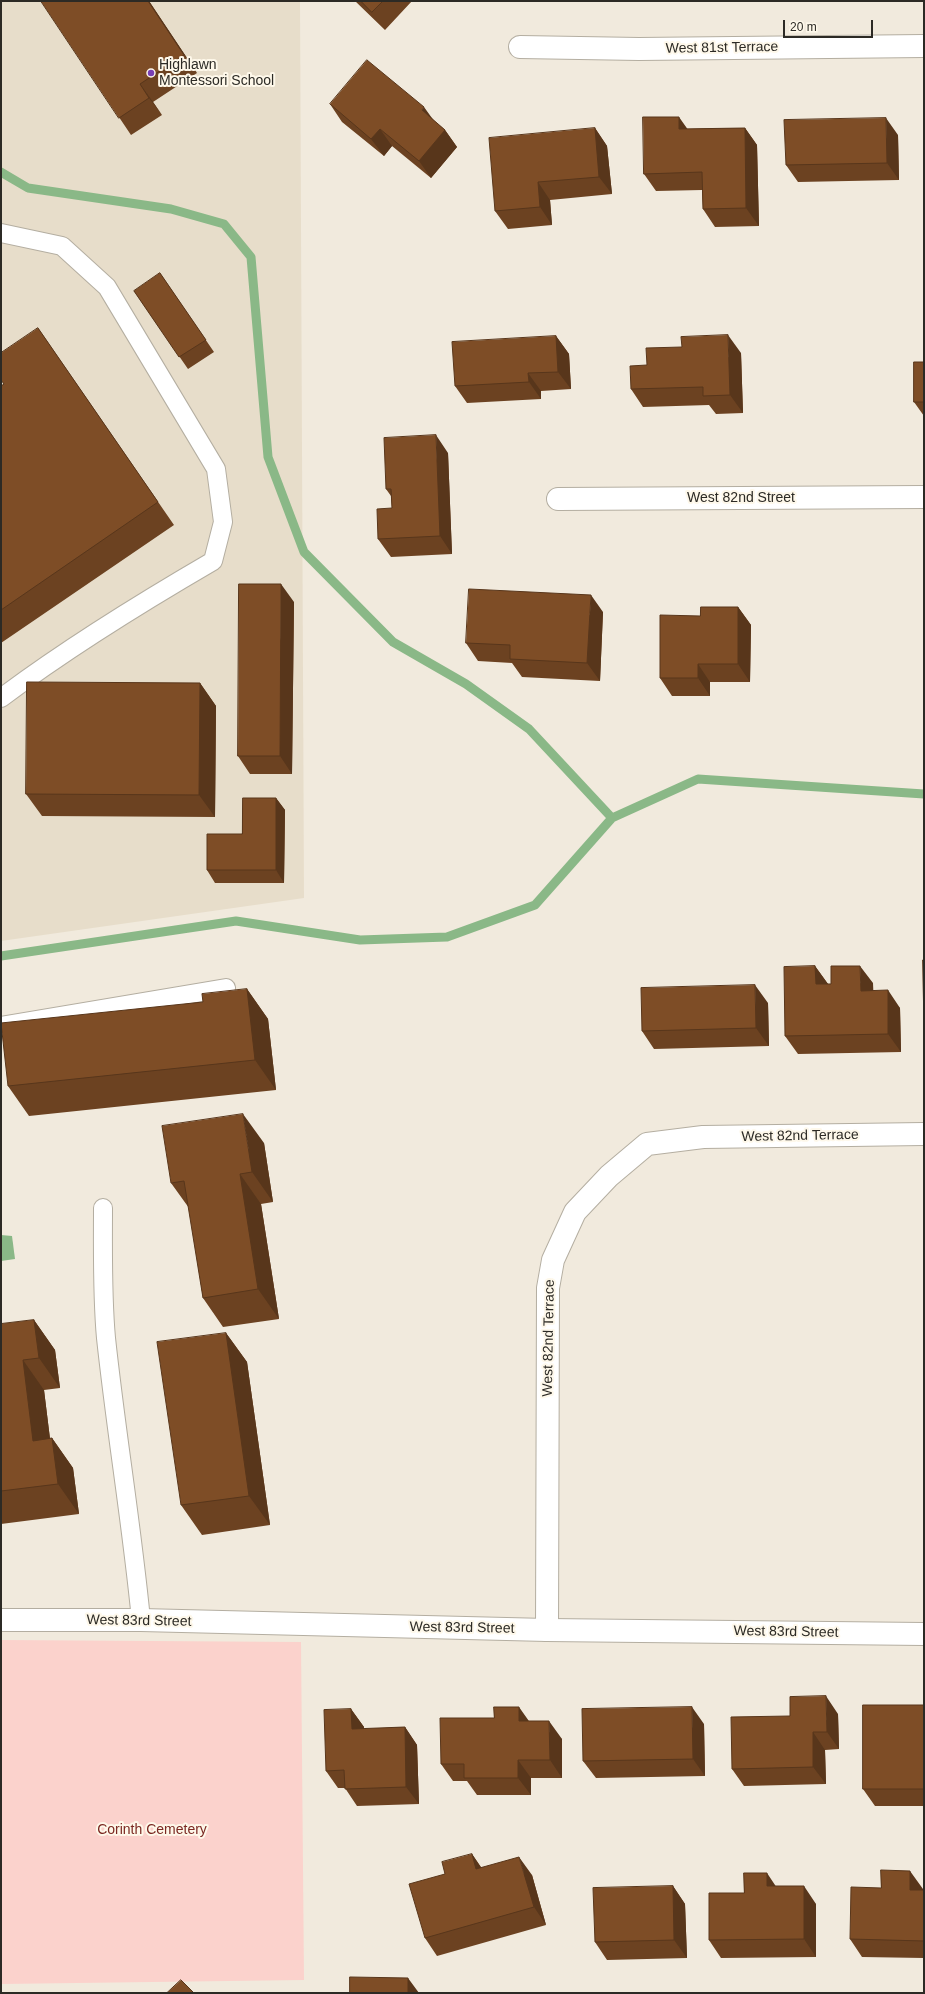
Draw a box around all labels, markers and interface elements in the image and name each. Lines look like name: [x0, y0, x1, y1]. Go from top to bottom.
scale bar: [785, 12, 875, 38]
text: 20 m: [790, 20, 817, 34]
street label: West 81st Terrace: [666, 39, 778, 57]
place label: Highlawn Montessori School: [159, 57, 274, 90]
marker: Highlawn Montessori School: [146, 68, 156, 78]
street label: West 82nd Street: [687, 490, 795, 506]
street label: West 82nd Terrace: [741, 1127, 859, 1145]
street label: West 82nd Terrace: [540, 1279, 558, 1397]
street label: West 83rd Street: [86, 1612, 192, 1630]
street label: West 83rd Street: [409, 1619, 515, 1637]
street label: West 83rd Street: [733, 1623, 839, 1641]
park label: Corinth Cemetery: [97, 1822, 207, 1838]

